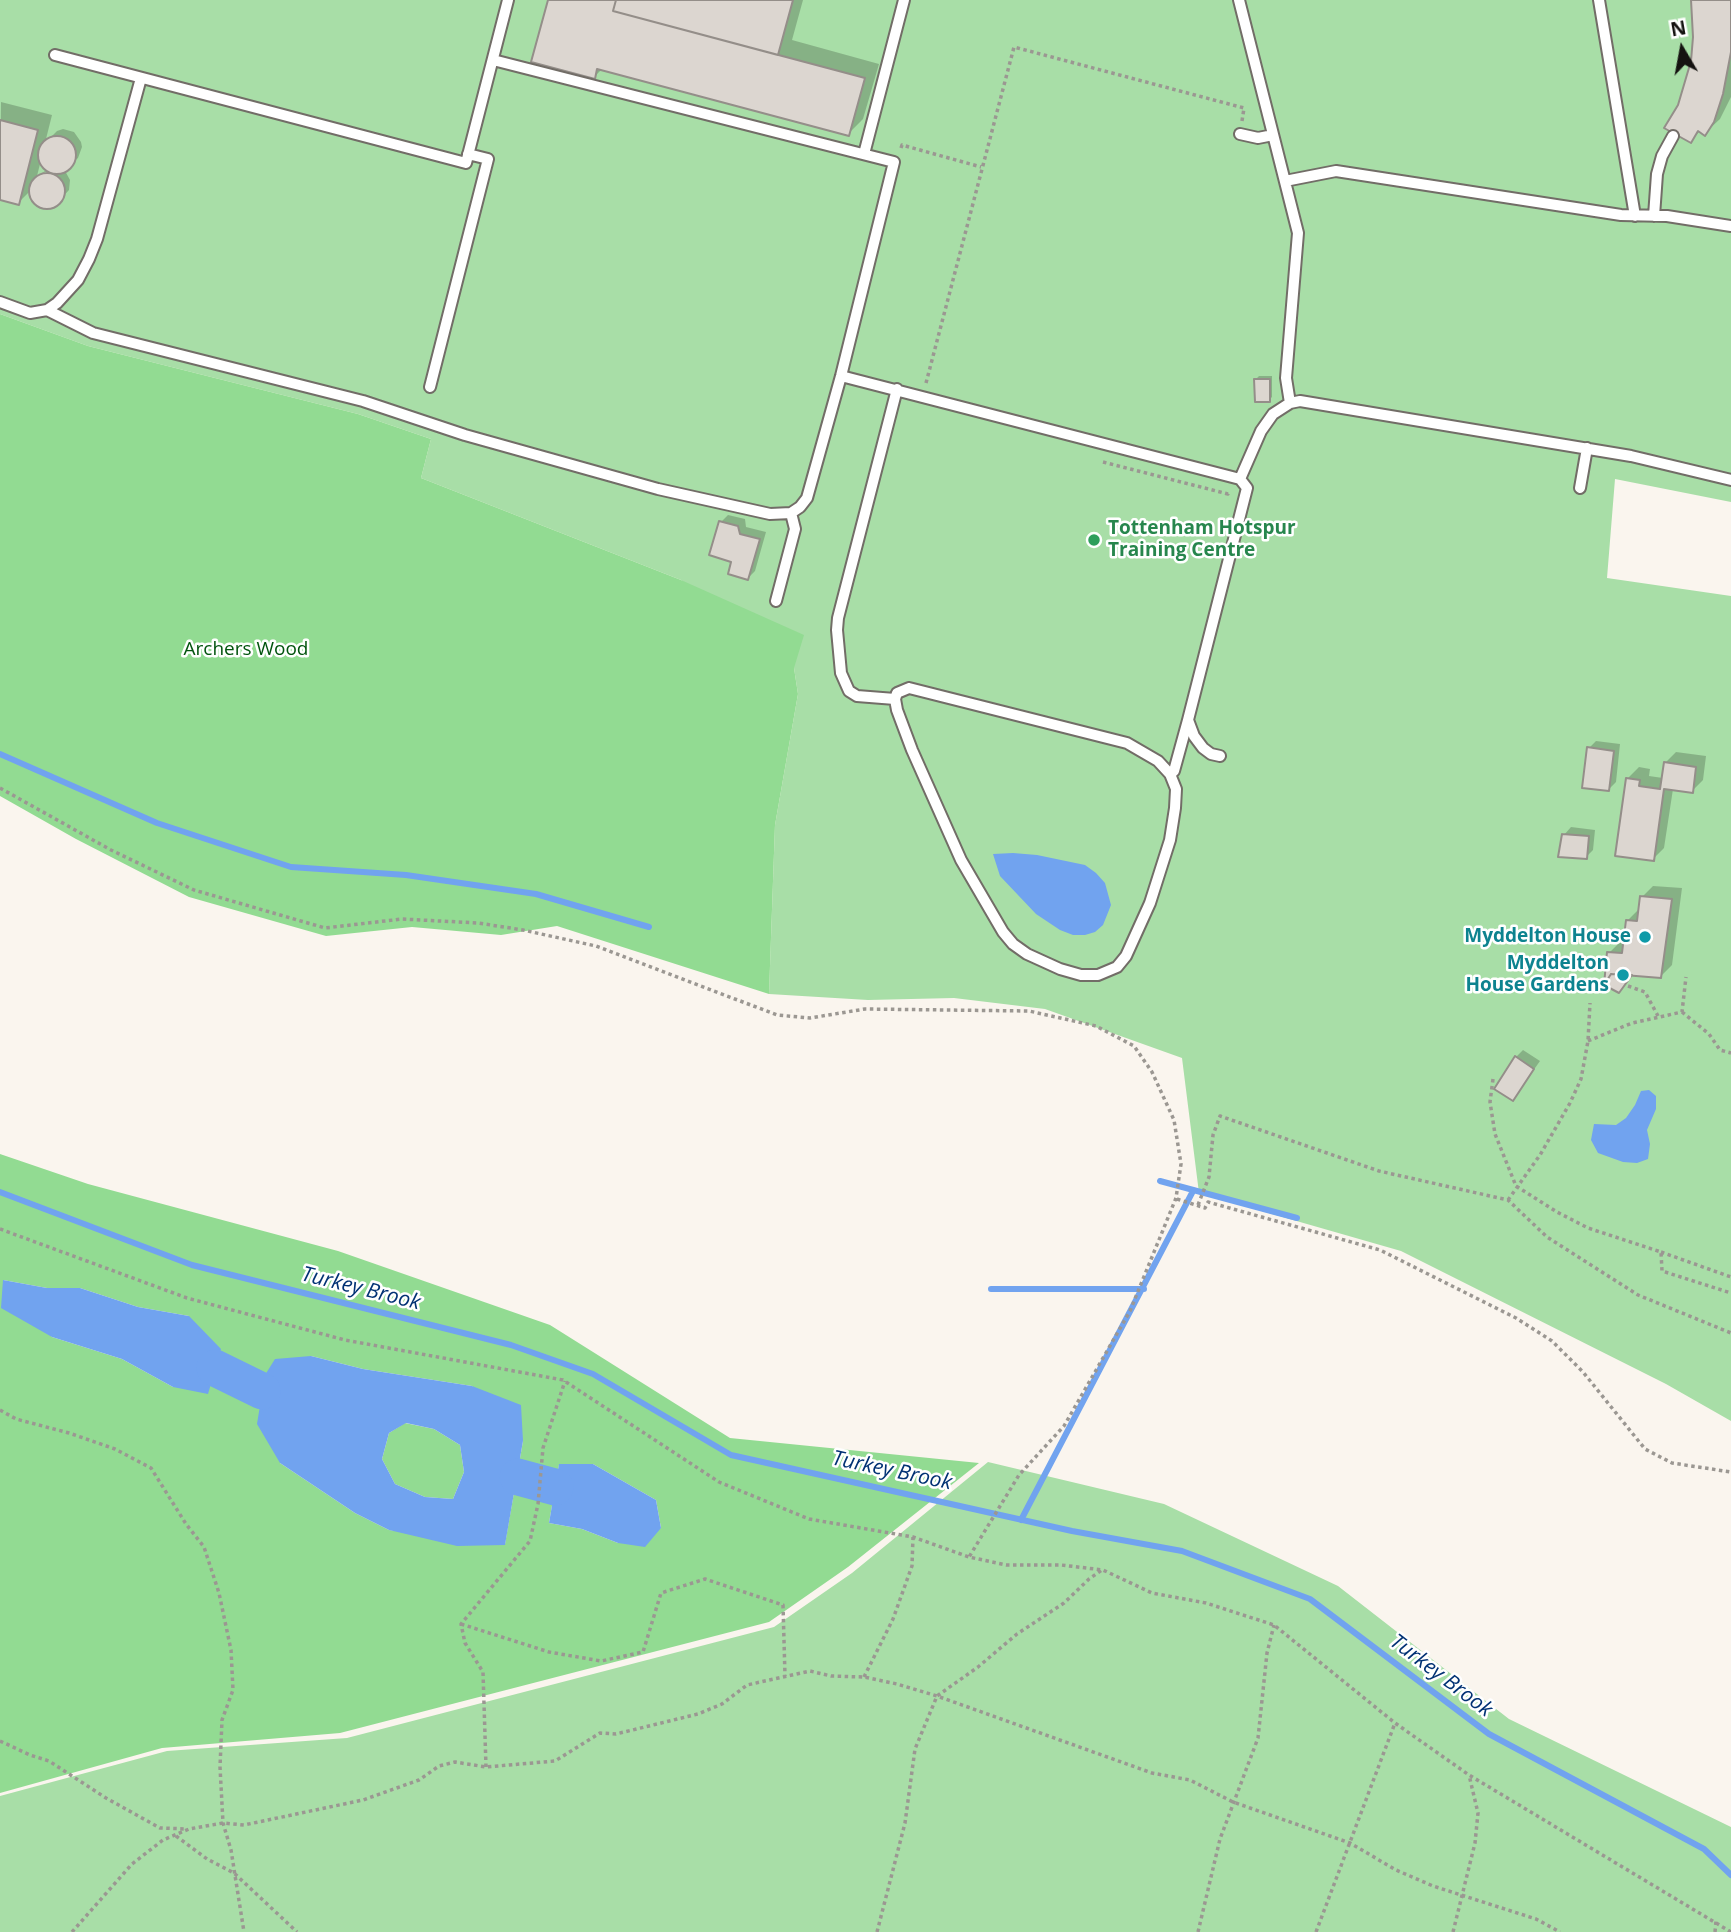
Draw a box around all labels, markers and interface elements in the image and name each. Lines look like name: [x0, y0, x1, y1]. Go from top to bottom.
north arrow: [1647, 14, 1717, 84]
text: N: [1668, 14, 1688, 42]
place label: Tottenham Hotspur Training Centre: [1108, 518, 1296, 562]
marker: Tottenham Hotspur Training Centre: [1086, 532, 1102, 548]
park label: Archers Wood: [184, 639, 308, 661]
place label: Myddelton House: [1464, 926, 1631, 948]
marker: Myddelton House: [1637, 929, 1653, 945]
place label: Myddelton House Gardens: [1466, 953, 1609, 997]
marker: Myddelton House Gardens: [1615, 967, 1631, 983]
water label: Turkey Brook: [299, 1262, 423, 1316]
water label: Turkey Brook: [830, 1446, 954, 1496]
water label: Turkey Brook: [1385, 1629, 1497, 1723]

